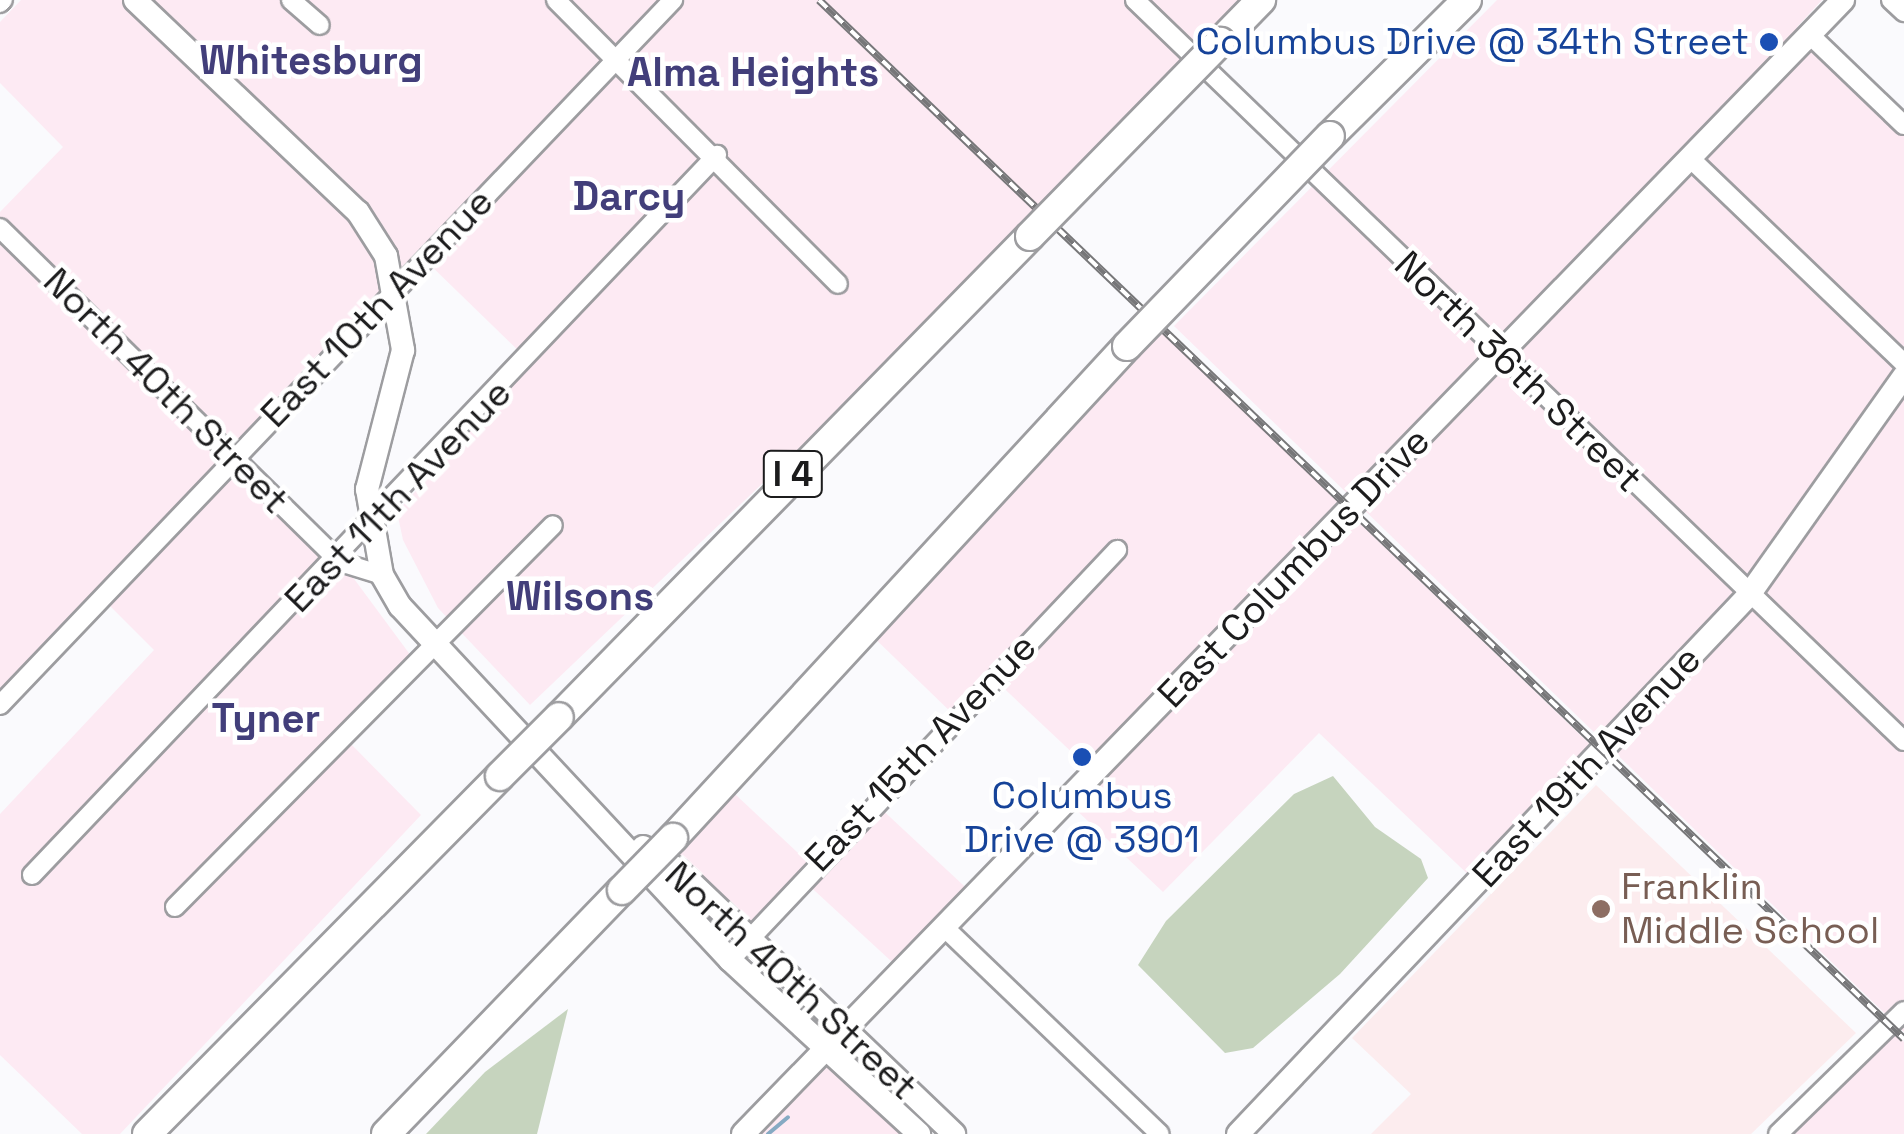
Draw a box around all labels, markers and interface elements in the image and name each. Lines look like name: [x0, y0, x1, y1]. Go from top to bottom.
place label: Columbus Drive @ 34th Street: [1195, 19, 1749, 65]
marker: Columbus Drive @ 34th Street: [1758, 31, 1780, 53]
district label: Whitesburg: [199, 37, 423, 85]
district label: Alma Heights: [627, 49, 879, 97]
district label: Darcy: [573, 173, 685, 221]
street label: East 10th Avenue: [251, 179, 503, 437]
street label: North 36th Street: [1385, 242, 1651, 502]
street label: North 40th Street: [34, 259, 298, 523]
street label: East 11th Avenue: [275, 370, 521, 622]
street label: East Columbus Drive: [1149, 419, 1439, 717]
road number: I 4: [760, 444, 826, 504]
district label: Wilsons: [506, 573, 654, 621]
street label: East 15th Avenue: [796, 624, 1046, 882]
street label: East 19th Avenue: [1463, 637, 1711, 897]
district label: Tyner: [212, 695, 320, 743]
marker: Columbus Drive @ 3901: [1071, 746, 1093, 768]
place label: Columbus Drive @ 3901: [964, 773, 1200, 862]
street label: North 40th Street: [655, 852, 927, 1110]
place label: Franklin Middle School: [1621, 864, 1879, 954]
marker: Franklin Middle School: [1590, 898, 1612, 920]

